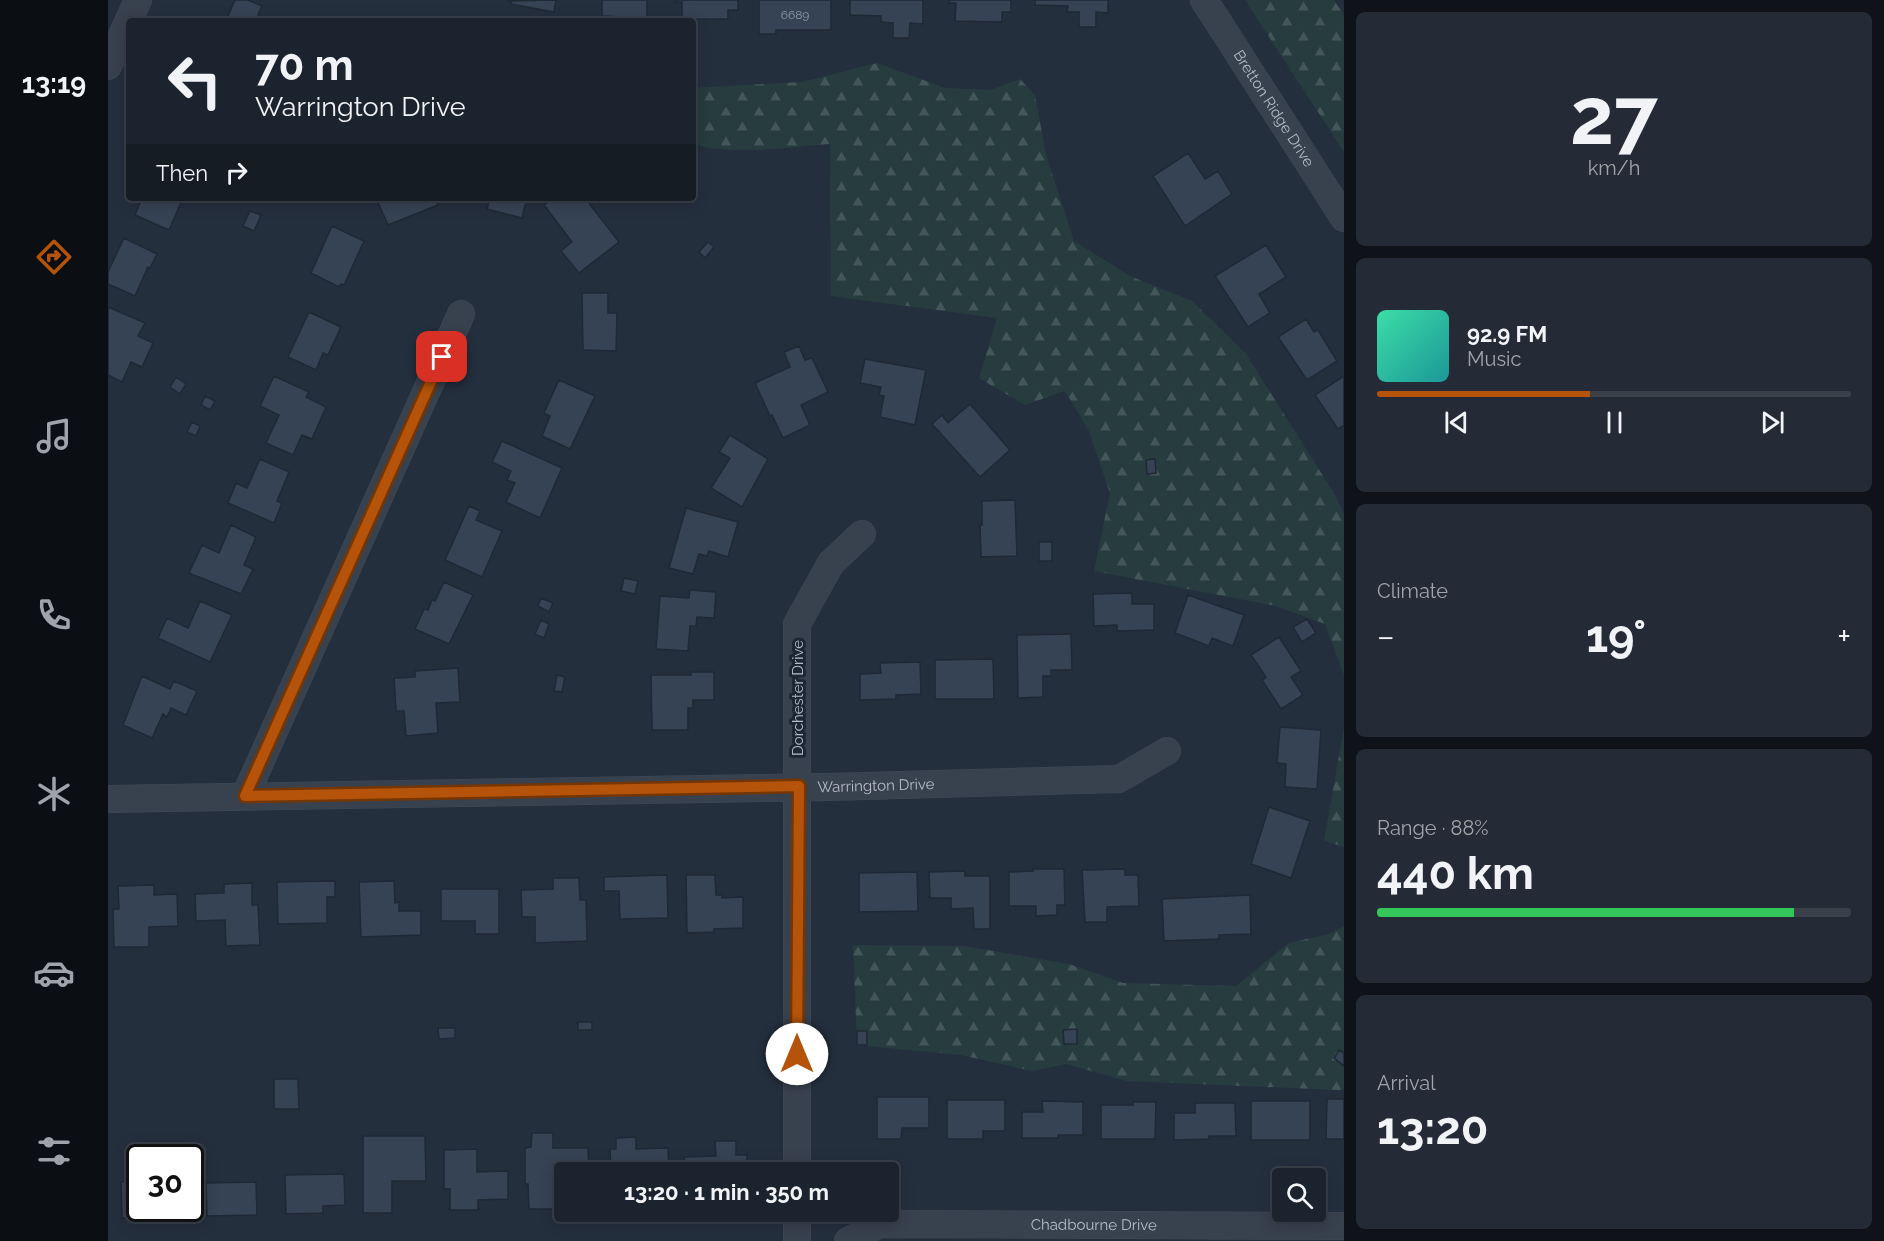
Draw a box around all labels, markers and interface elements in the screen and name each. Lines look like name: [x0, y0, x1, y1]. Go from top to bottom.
house number: 6689: [781, 8, 809, 22]
text: 70 m: [255, 41, 354, 90]
icon: left: [156, 42, 234, 120]
street label: Bretton Ridge Drive: [1230, 47, 1318, 171]
text: 13:19: [22, 68, 86, 99]
text: 27: [1570, 71, 1658, 162]
text: Warrington Drive: [255, 91, 466, 122]
icon: right: [220, 156, 253, 189]
text: km/h: [1588, 156, 1640, 180]
text: Then: [156, 160, 208, 186]
icon: directions: [33, 236, 75, 278]
text: 92.9 FM: [1467, 321, 1547, 347]
pin: [416, 331, 467, 382]
icon: arrive: [425, 340, 458, 373]
text: Music: [1467, 347, 1521, 371]
icon: previous: [1440, 406, 1473, 439]
icon: pause: [1598, 406, 1631, 439]
icon: next: [1756, 406, 1789, 439]
icon: music: [33, 415, 75, 457]
text: Climate: [1377, 579, 1448, 603]
icon: phone: [33, 594, 75, 636]
text: 19°: [1586, 610, 1646, 663]
text: −: [1377, 617, 1395, 656]
text: +: [1837, 617, 1851, 656]
street label: Dorchester Drive: [789, 640, 807, 756]
icon: climate: [33, 773, 75, 815]
street label: Warrington Drive: [817, 775, 935, 796]
text: Range · 88%: [1377, 816, 1489, 840]
text: 440 km: [1377, 847, 1534, 900]
icon: car: [33, 952, 75, 994]
position arrow: [765, 1022, 829, 1086]
text: Arrival: [1377, 1071, 1436, 1095]
text: 13:20: [1377, 1102, 1488, 1155]
icon: filters: [33, 1130, 75, 1172]
speed limit sign: 30: [126, 1144, 204, 1222]
map controls: [1272, 1168, 1326, 1222]
button: search: [1272, 1168, 1326, 1222]
text: 13:20 · 1 min · 350 m: [624, 1179, 829, 1205]
street label: Chadbourne Drive: [1031, 1216, 1157, 1234]

